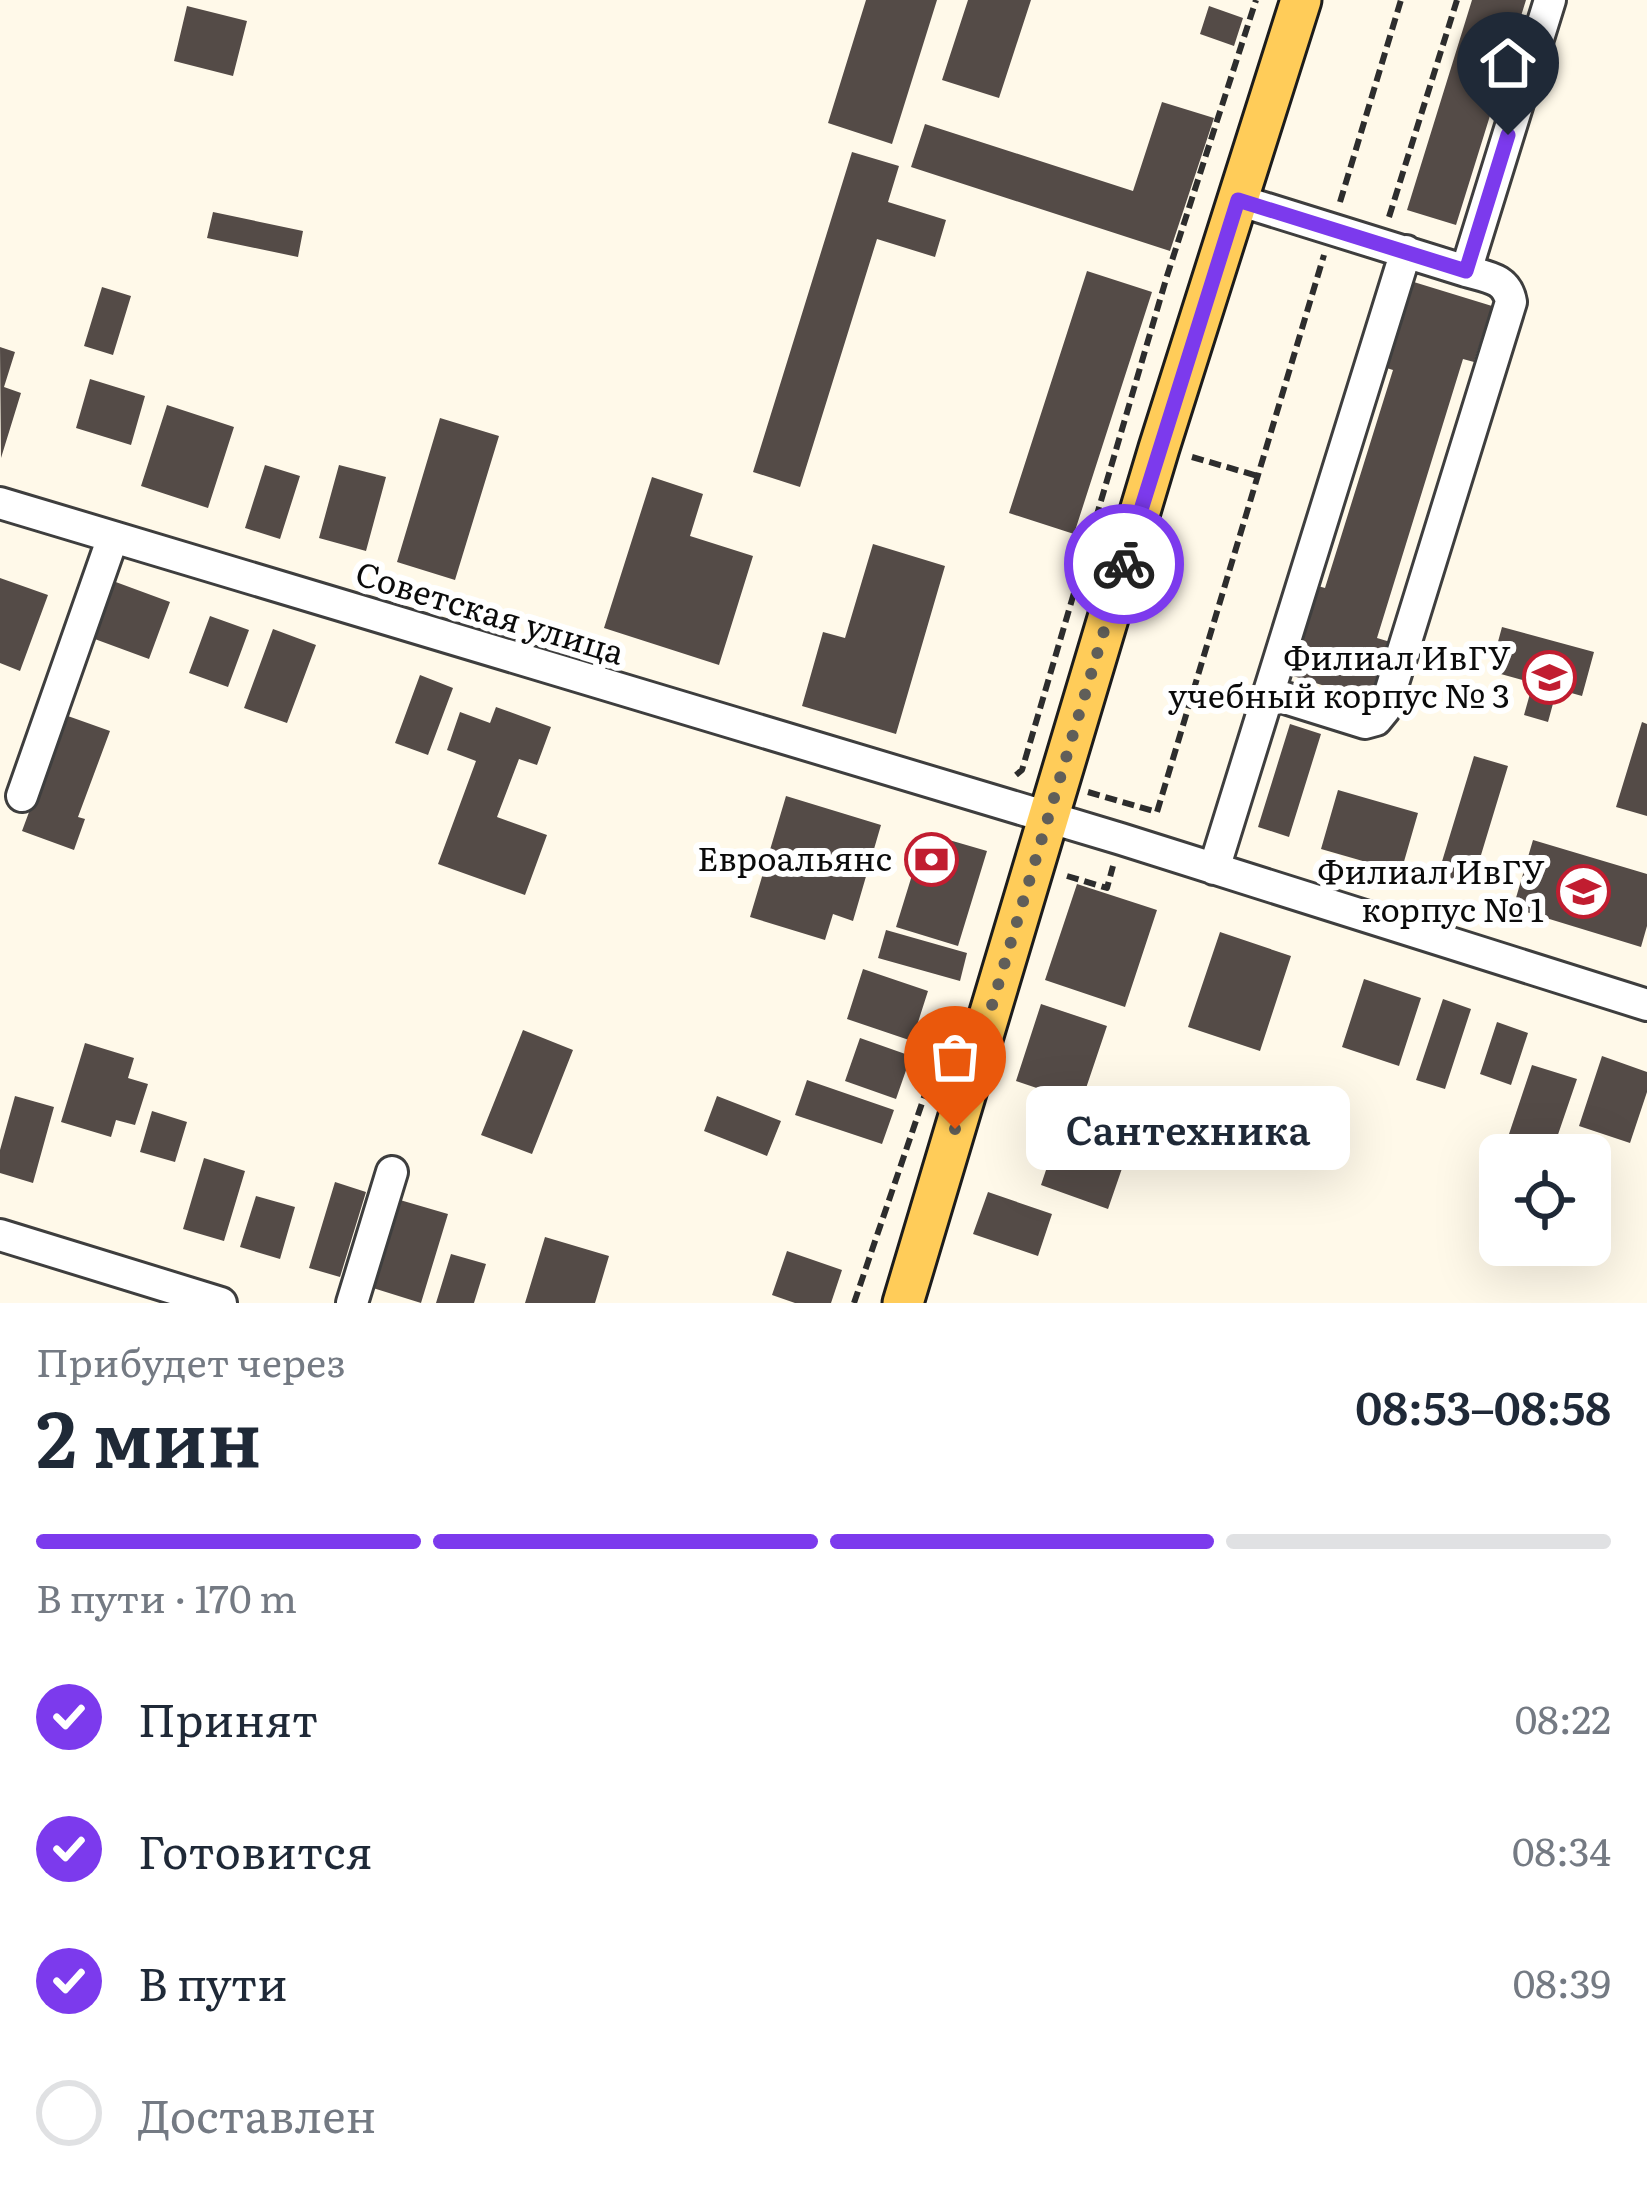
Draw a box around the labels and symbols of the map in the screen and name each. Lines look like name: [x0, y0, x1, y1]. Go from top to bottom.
pin: [1457, 12, 1559, 135]
courier: [1064, 504, 1184, 624]
street label: Советская улица: [350, 546, 631, 675]
place label: Филиал ИвГУ учебный корпус № 3: [1168, 631, 1511, 718]
school or university icon: Филиал ИвГУ учебный корпус № 3: [1521, 649, 1577, 705]
bank icon: Евроальянс: [903, 831, 959, 887]
place label: Евроальянс: [697, 832, 892, 881]
place label: Филиал ИвГУ корпус № 1: [1317, 845, 1545, 932]
school or university icon: Филиал ИвГУ корпус № 1: [1555, 863, 1611, 919]
pin: [904, 1006, 1006, 1129]
callout: Сантехника: [1027, 1087, 1351, 1171]

